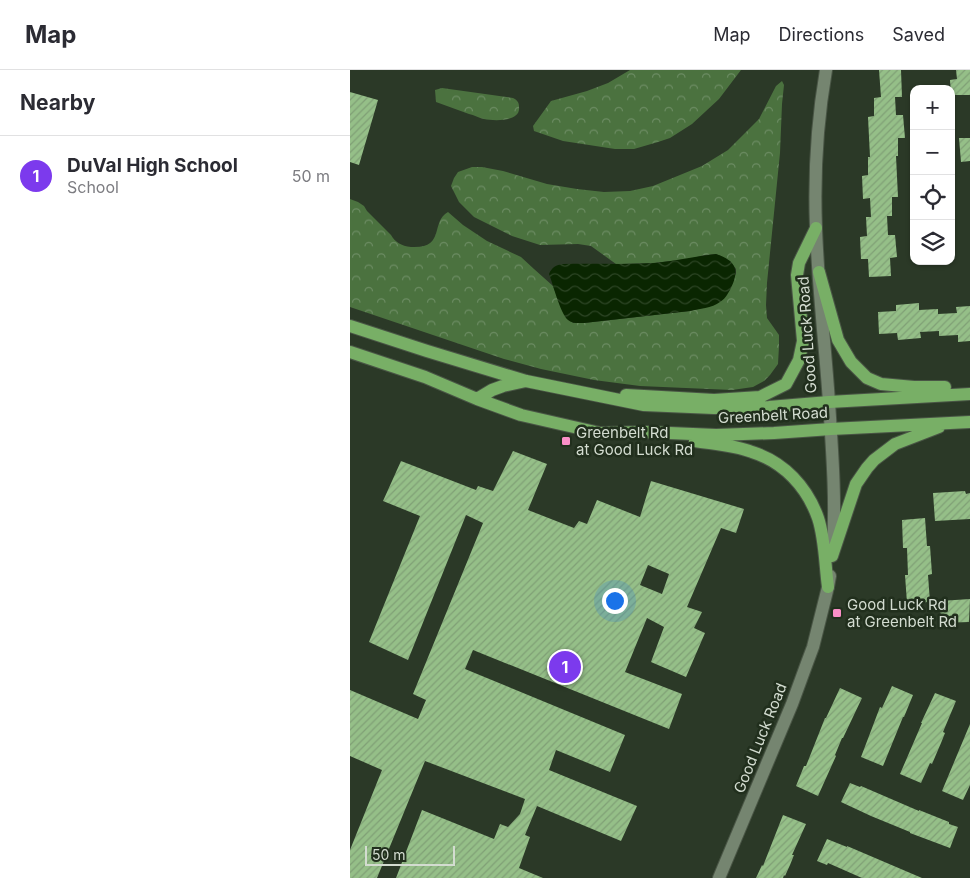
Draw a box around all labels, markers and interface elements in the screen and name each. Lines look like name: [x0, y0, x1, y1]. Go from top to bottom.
text: Map: [25, 20, 76, 49]
text: Map: [713, 24, 751, 45]
text: Directions: [779, 24, 864, 45]
text: Saved: [892, 24, 945, 45]
map controls: [910, 85, 955, 265]
button: +: [910, 85, 955, 130]
text: Nearby: [20, 90, 95, 115]
button: −: [910, 130, 955, 175]
text: DuVal High School: [67, 154, 238, 177]
text: 1: [33, 166, 39, 186]
text: 50 m: [292, 166, 330, 186]
button: locate: [910, 175, 955, 220]
text: School: [67, 177, 119, 197]
button: layers: [910, 220, 955, 265]
street label: Good Luck Road: [793, 276, 821, 394]
street label: Greenbelt Road: [718, 403, 828, 427]
place label: Greenbelt Rd at Good Luck Rd: [576, 423, 693, 459]
marker: Greenbelt Rd at Good Luck Rd: [560, 435, 572, 447]
your location: [602, 588, 628, 614]
place label: Good Luck Rd at Greenbelt Rd: [847, 595, 957, 631]
marker: Good Luck Rd at Greenbelt Rd: [831, 607, 843, 619]
pin: 1: [549, 648, 581, 686]
street label: Good Luck Road: [729, 680, 791, 796]
scale bar: [365, 843, 455, 866]
text: 50 m: [372, 846, 406, 863]

